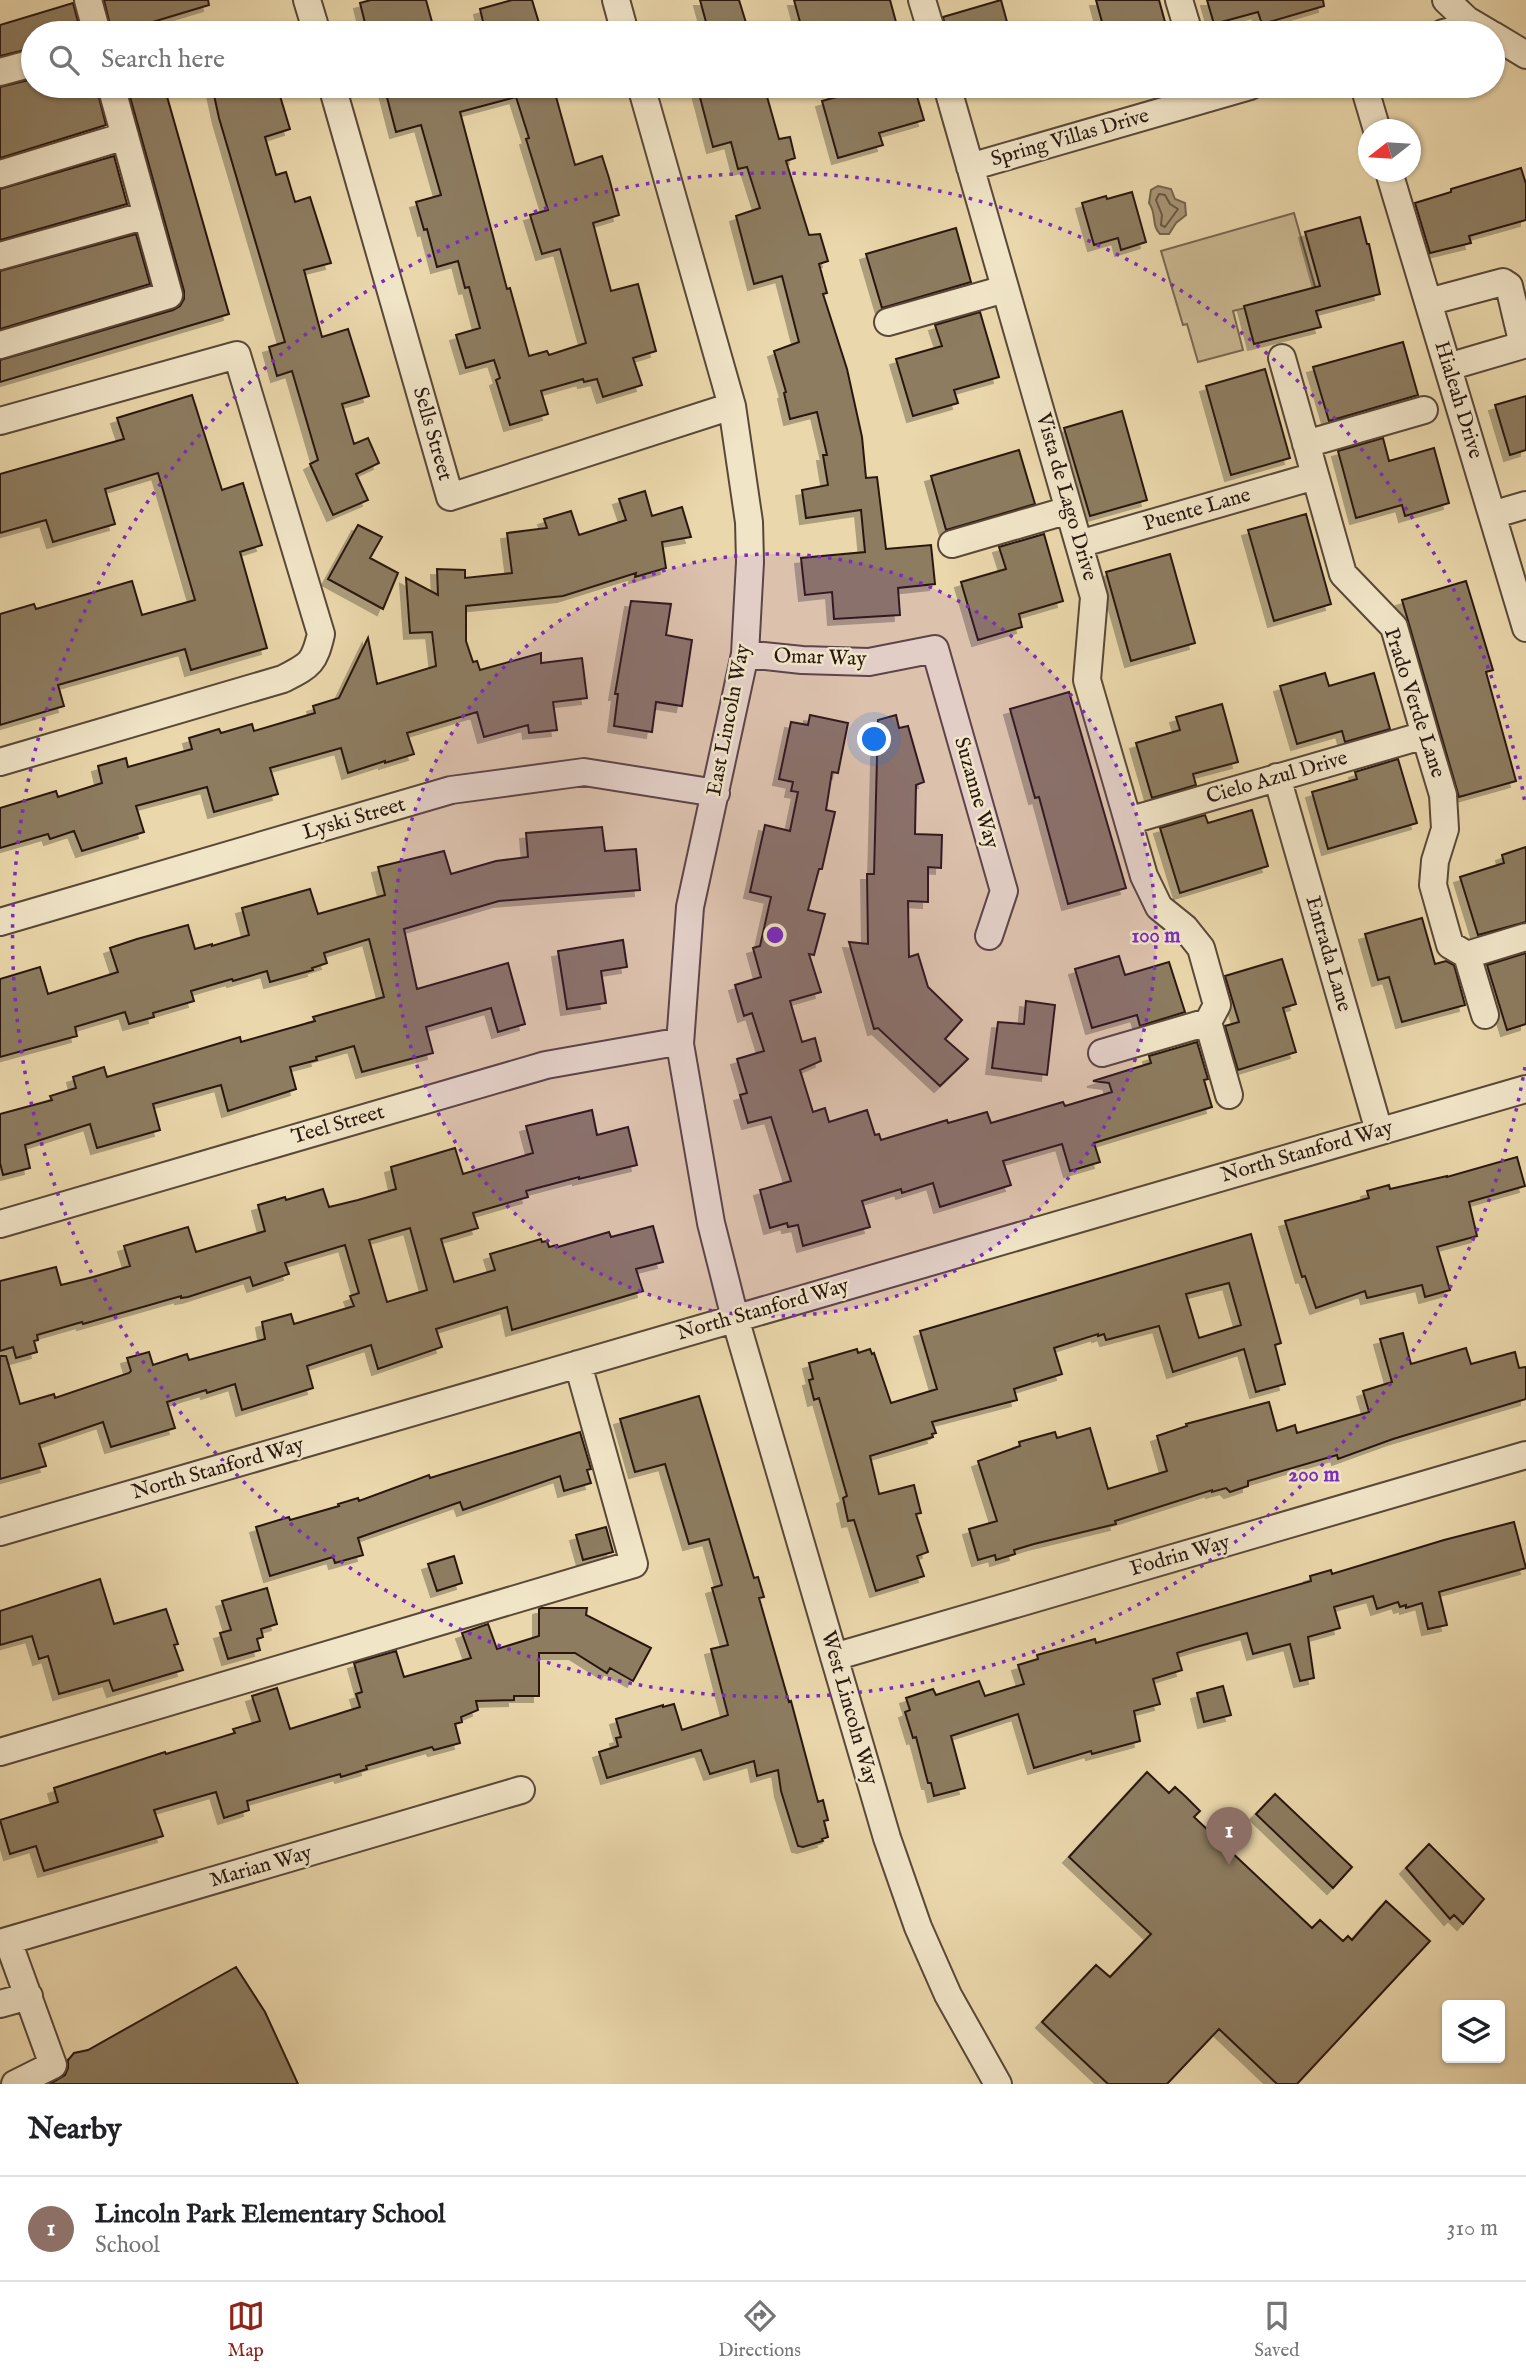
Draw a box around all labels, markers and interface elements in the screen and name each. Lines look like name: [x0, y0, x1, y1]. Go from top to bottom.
search box: [21, 21, 1505, 98]
icon: search: [45, 41, 83, 79]
text: Search here: [101, 43, 225, 76]
street label: Spring Villas Drive: [988, 102, 1153, 173]
north arrow: [1358, 119, 1421, 182]
street label: Hialeah Drive: [1427, 338, 1489, 463]
street label: Sells Street: [406, 384, 458, 484]
street label: Vista de Lago Drive: [1029, 409, 1103, 584]
street label: Puente Lane: [1140, 482, 1254, 538]
street label: Prado Verde Lane: [1377, 625, 1451, 782]
street label: East Lincoln Way: [701, 641, 757, 798]
street label: Omar Way: [773, 643, 868, 673]
your location: [857, 722, 891, 756]
street label: Suzanne Way: [947, 734, 1005, 853]
street label: Cielo Azul Drive: [1203, 745, 1351, 811]
street label: Lyski Street: [299, 791, 409, 847]
street label: Entrada Lane: [1299, 893, 1358, 1015]
centre of rings: [763, 923, 787, 947]
text: 100 m: [1131, 923, 1181, 950]
street label: Teel Street: [288, 1099, 388, 1151]
street label: North Stanford Way: [1218, 1114, 1397, 1189]
street label: North Stanford Way: [674, 1272, 853, 1347]
street label: North Stanford Way: [129, 1431, 308, 1506]
text: 200 m: [1288, 1462, 1340, 1489]
street label: Fodrin Way: [1127, 1529, 1234, 1583]
street label: West Lincoln Way: [814, 1628, 884, 1789]
pin: 1: [1206, 1807, 1252, 1865]
street label: Marian Way: [207, 1839, 316, 1894]
map controls: [1442, 2000, 1505, 2063]
button: layers: [1442, 2000, 1505, 2063]
text: Nearby: [28, 2111, 121, 2149]
text: Lincoln Park Elementary School: [95, 2198, 445, 2231]
text: 1: [47, 2214, 55, 2243]
text: 310 m: [1447, 2214, 1498, 2243]
text: School: [95, 2231, 160, 2260]
tab: Map: [227, 2297, 265, 2363]
tab: Directions: [718, 2297, 801, 2363]
tab: Saved: [1254, 2297, 1299, 2363]

